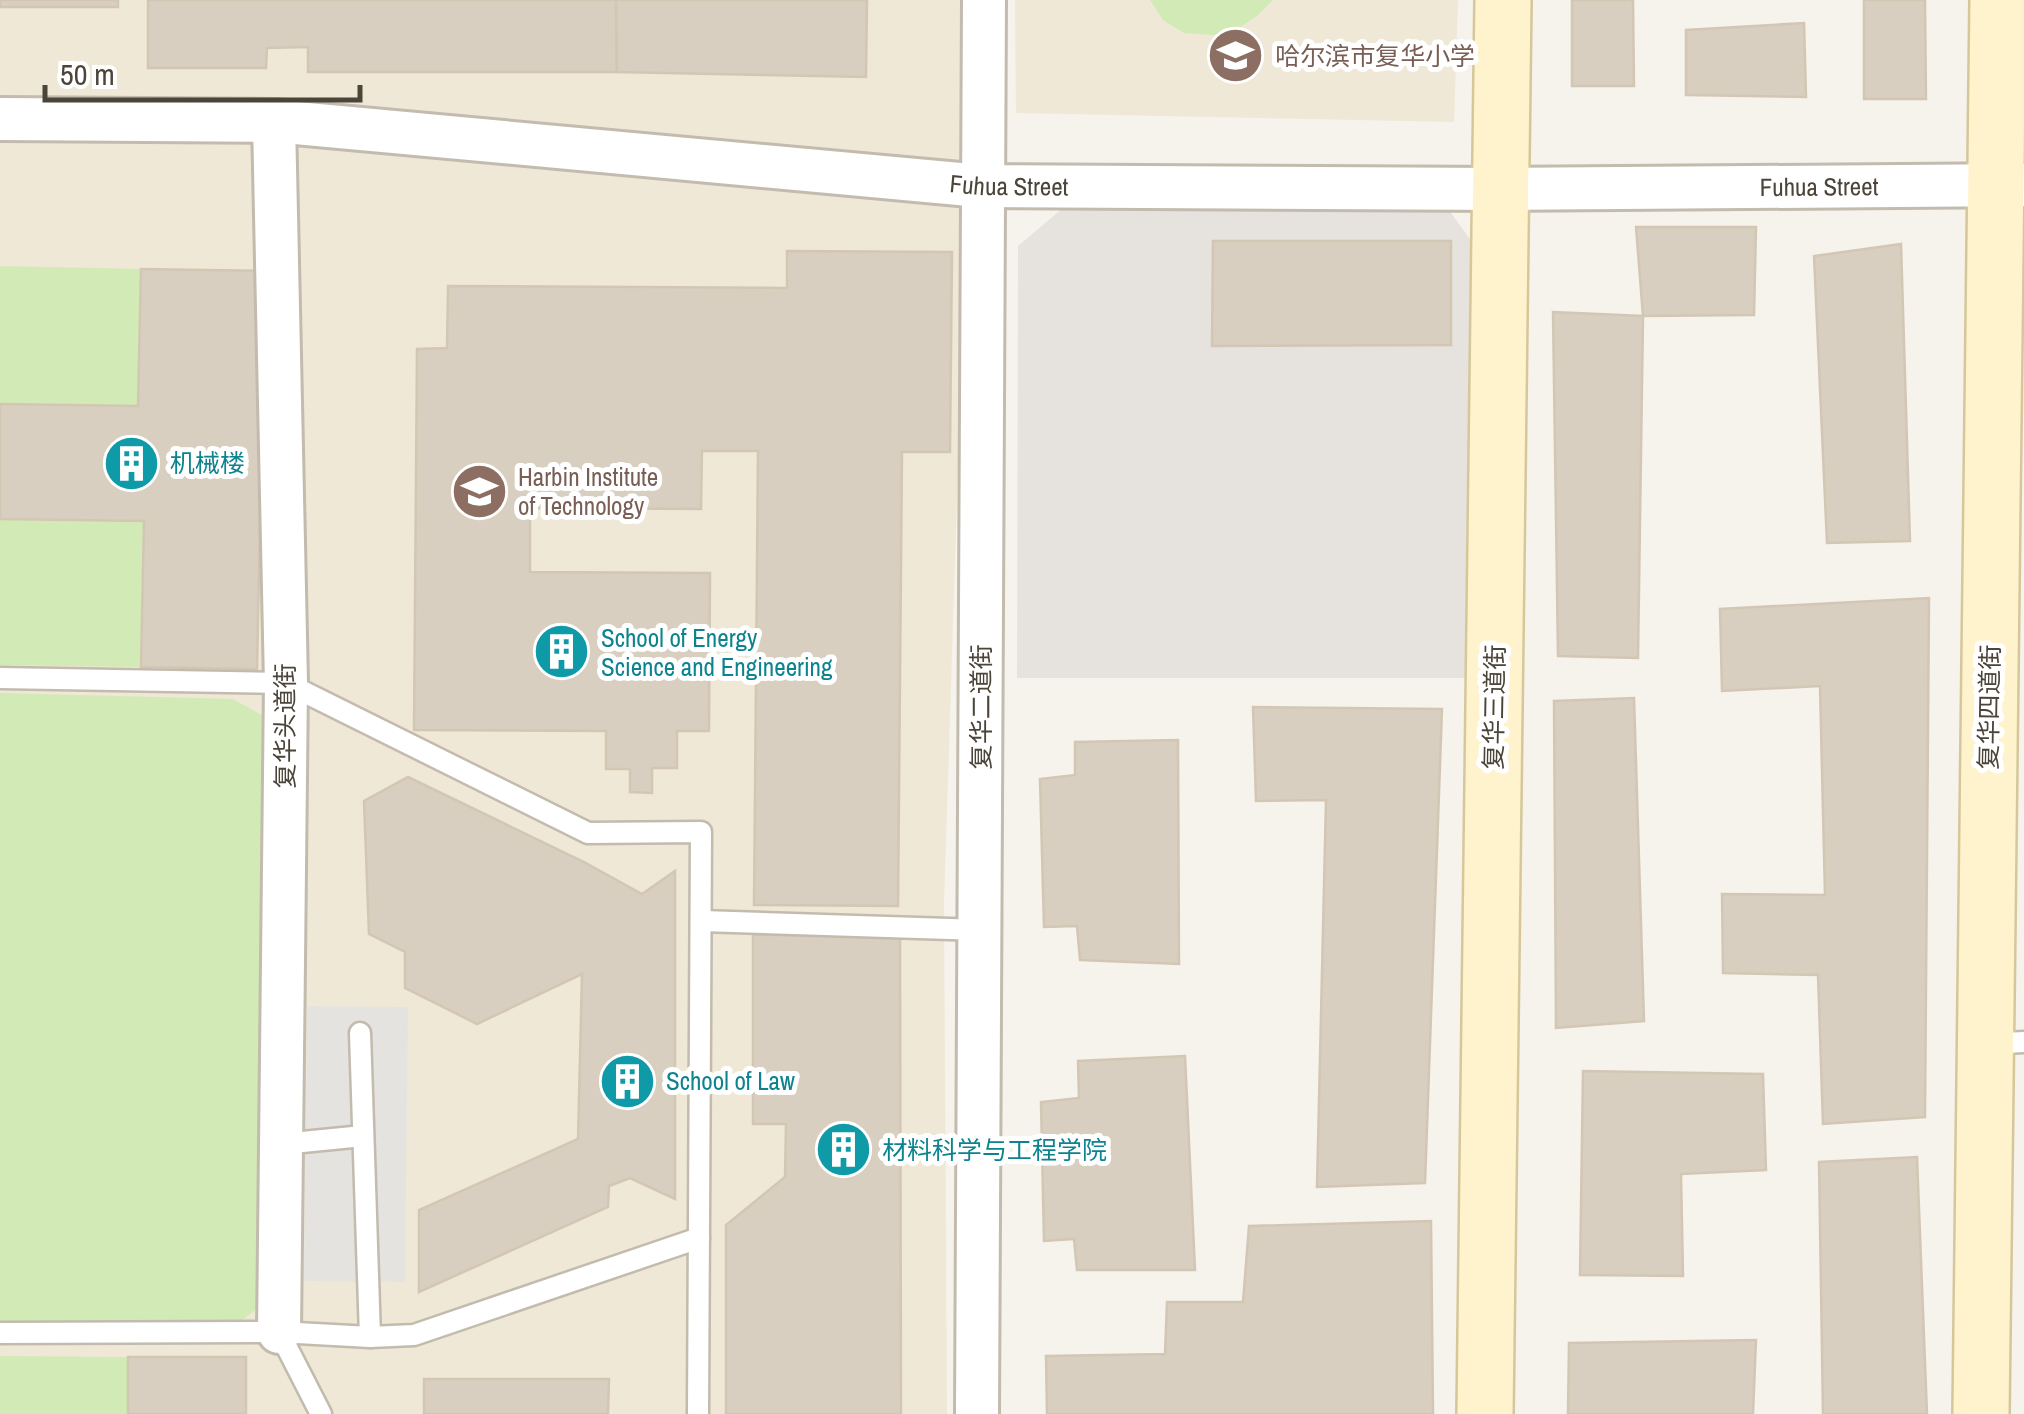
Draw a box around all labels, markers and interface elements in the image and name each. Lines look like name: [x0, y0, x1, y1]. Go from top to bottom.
school or university icon: 哈尔滨市复华小学: [1206, 26, 1266, 86]
place label: 哈尔滨市复华小学: [1275, 39, 1475, 73]
scale bar: [45, 40, 360, 102]
text: 50 m: [60, 54, 115, 94]
street label: Fuhua Street: [948, 166, 1069, 204]
street label: Fuhua Street: [1760, 169, 1879, 204]
building icon: 机械楼: [101, 433, 161, 493]
place label: 机械楼: [170, 446, 245, 480]
place label: Harbin Institute of Technology: [518, 460, 658, 523]
school or university icon: Harbin Institute of Technology: [449, 461, 509, 521]
place label: School of Energy Science and Engineering: [601, 621, 833, 684]
building icon: School of Energy Science and Engineering: [532, 622, 592, 682]
street label: 复华二道街: [964, 644, 998, 770]
street label: 复华三道街: [1476, 644, 1512, 770]
street label: 复华四道街: [1971, 644, 2007, 770]
street label: 复华头道街: [268, 663, 302, 789]
building icon: School of Law: [597, 1051, 657, 1111]
place label: School of Law: [666, 1064, 795, 1098]
building icon: 材料科学与工程学院: [813, 1120, 873, 1180]
place label: 材料科学与工程学院: [882, 1133, 1107, 1167]

